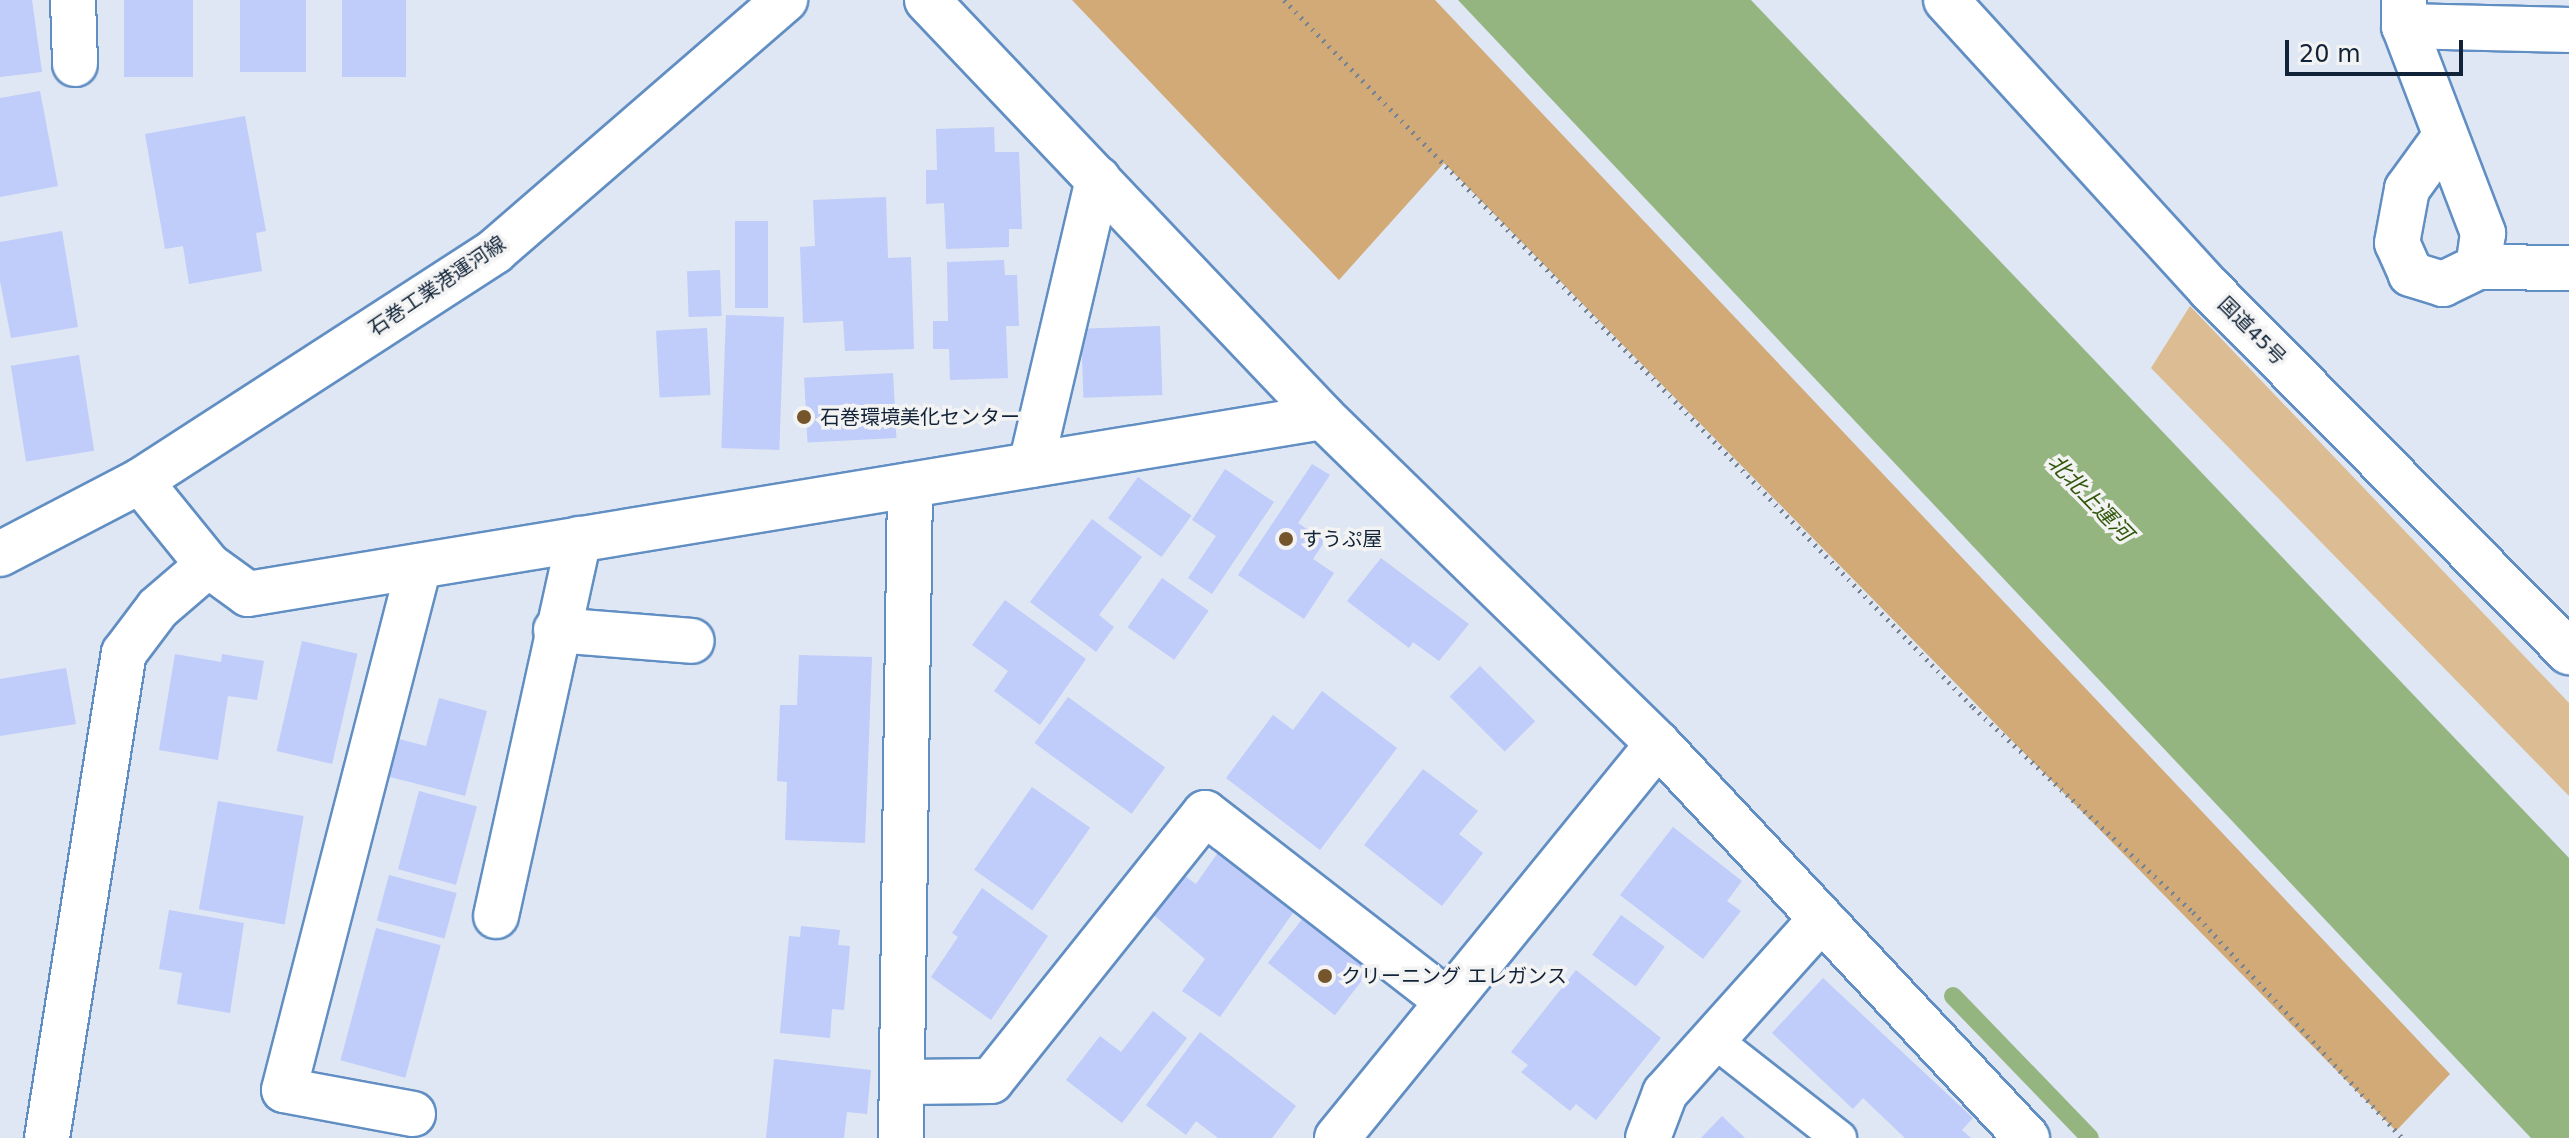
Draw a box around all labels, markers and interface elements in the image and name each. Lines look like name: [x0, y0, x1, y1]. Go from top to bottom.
scale bar: [2289, 24, 2467, 74]
text: 20 m: [2299, 40, 2361, 68]
street label: 石巻工業港運河線: [364, 231, 510, 341]
street label: 国道45号: [2213, 292, 2291, 370]
place label: 石巻環境美化センター: [820, 405, 1020, 429]
marker: 石巻環境美化センター: [795, 408, 813, 426]
water label: 北北上運河: [2042, 449, 2138, 547]
place label: すうぷ屋: [1302, 527, 1382, 551]
marker: すうぷ屋: [1277, 530, 1295, 548]
place label: クリーニング エレガンス: [1341, 964, 1567, 988]
marker: クリーニング エレガンス: [1316, 967, 1334, 985]

